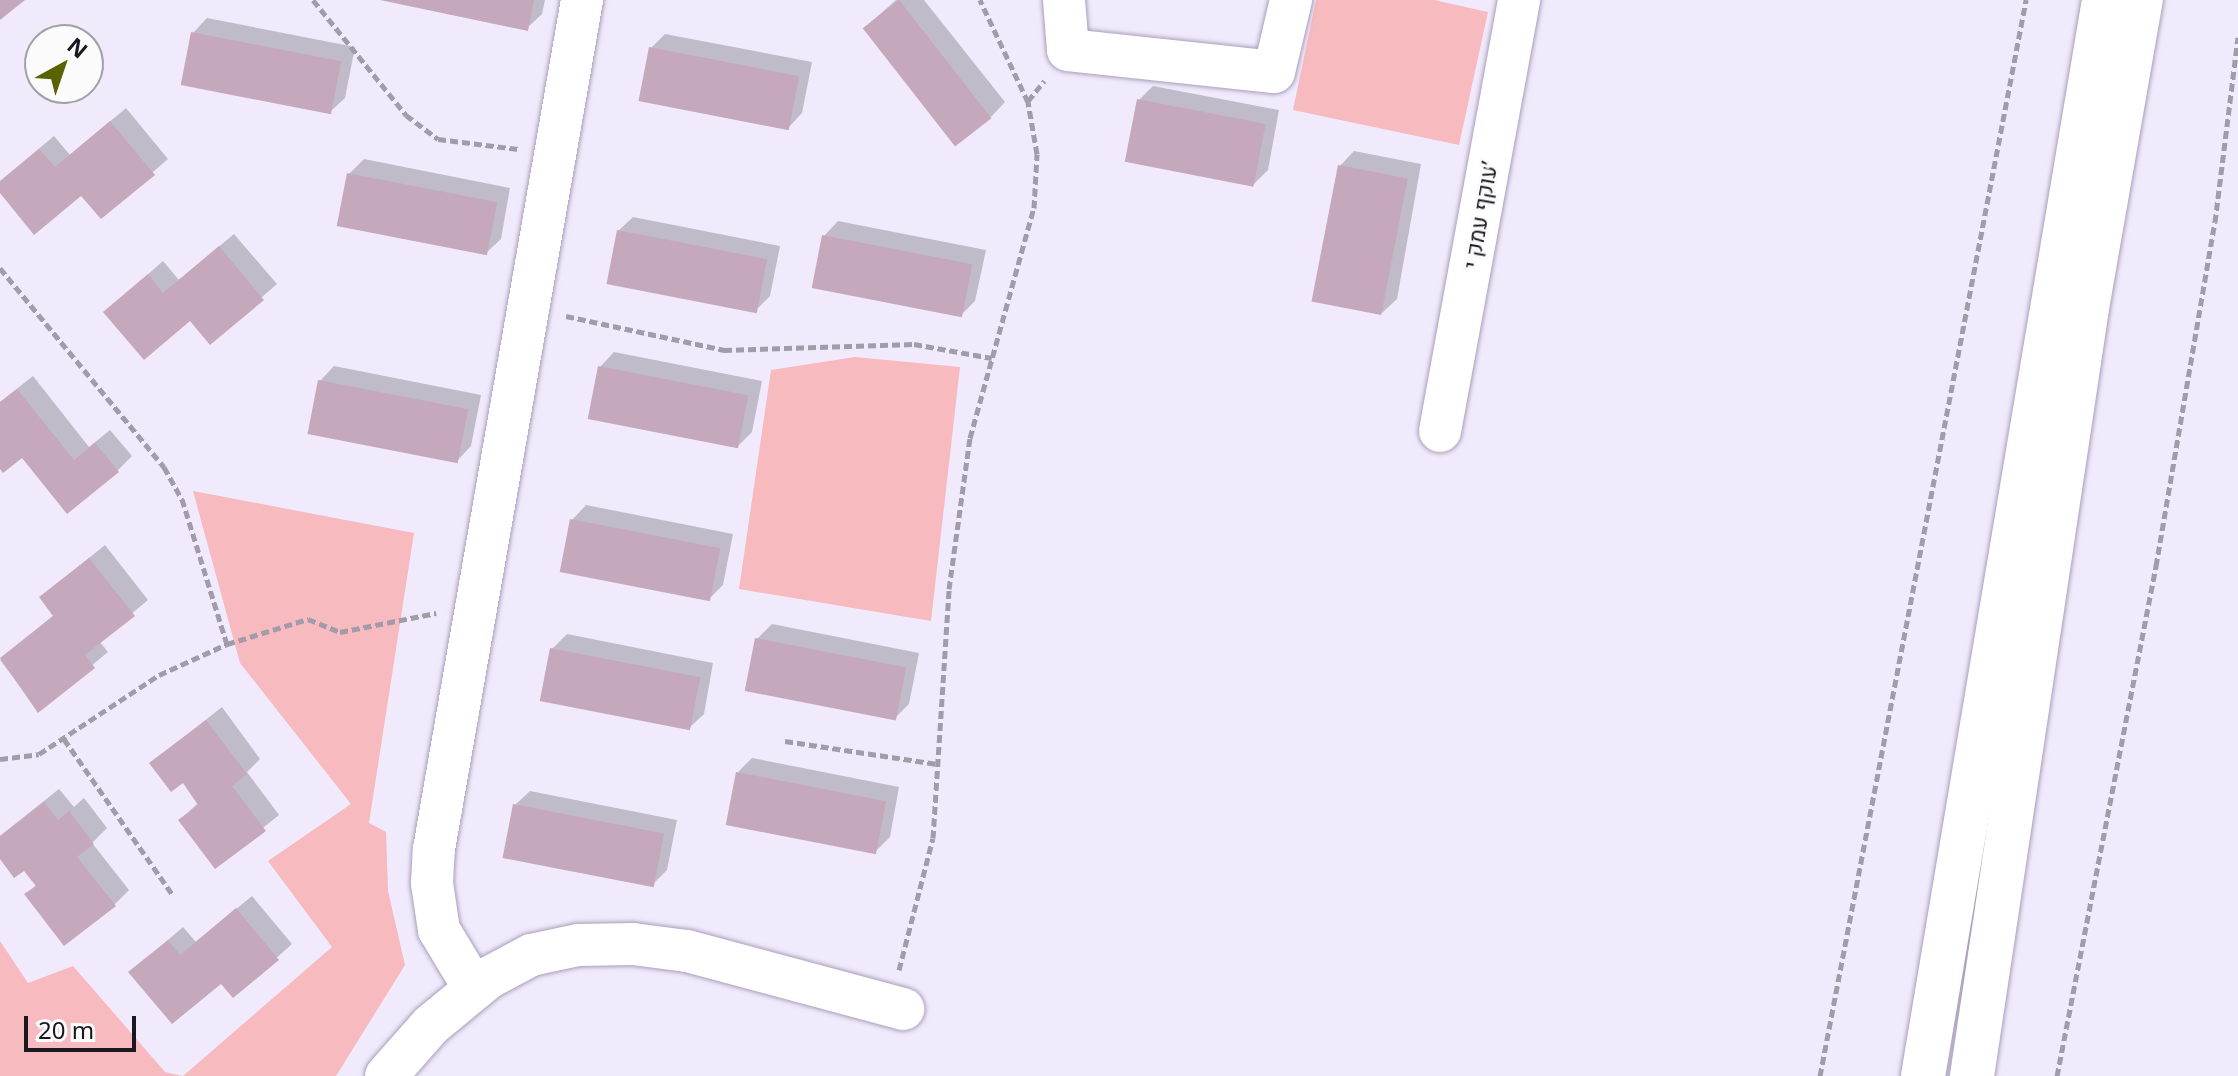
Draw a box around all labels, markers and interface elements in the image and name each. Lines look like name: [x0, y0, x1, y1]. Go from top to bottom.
north arrow: [24, 24, 104, 104]
text: N: [62, 30, 95, 64]
street label: עוקף עמק י’: [1458, 159, 1502, 271]
scale bar: [28, 1000, 140, 1050]
text: 20 m: [38, 1013, 94, 1046]

